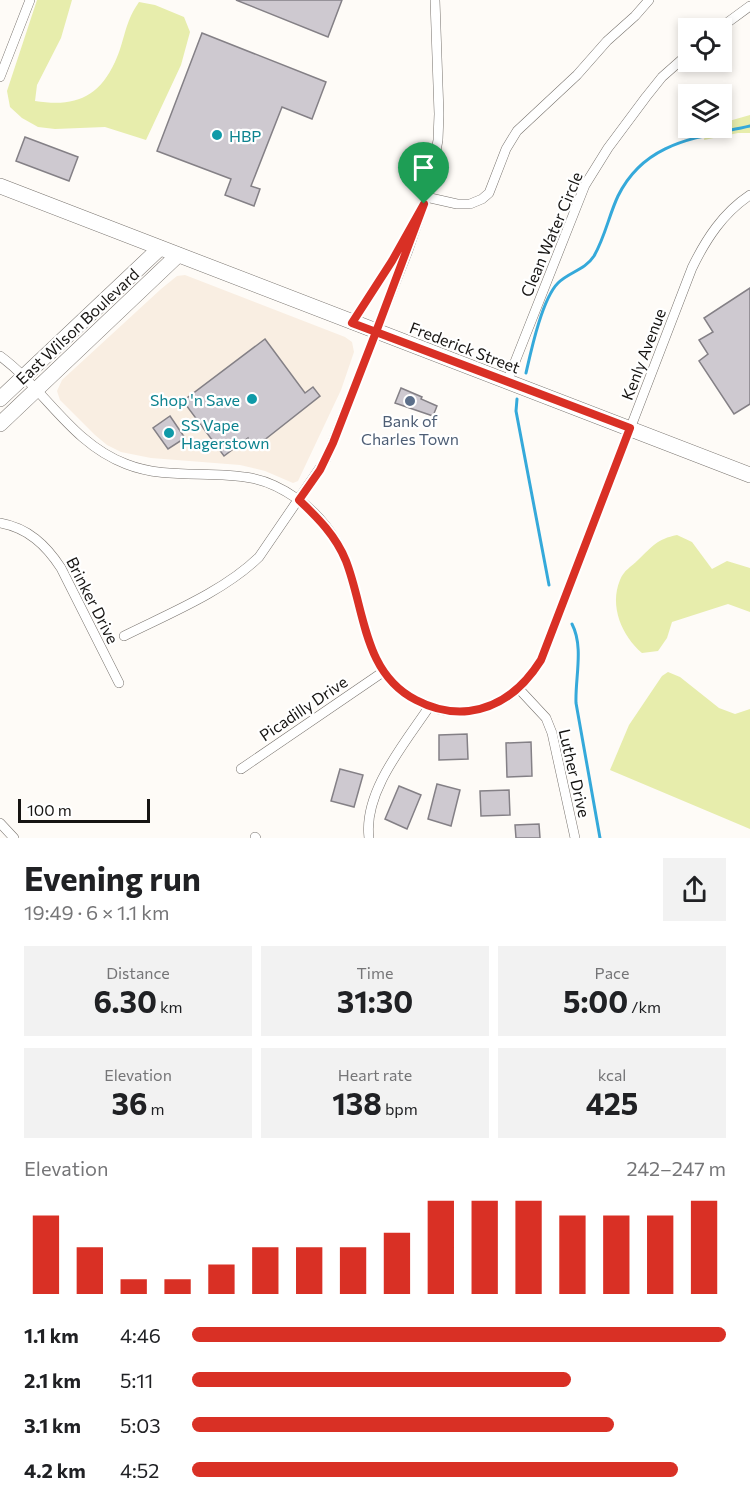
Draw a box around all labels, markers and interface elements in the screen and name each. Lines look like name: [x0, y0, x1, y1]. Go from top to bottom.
map controls: [678, 18, 732, 138]
button: locate: [678, 18, 732, 72]
button: layers: [678, 84, 732, 138]
place label: HBP: [229, 126, 261, 145]
marker: HBP: [210, 128, 224, 142]
pin: [398, 142, 449, 204]
icon: arrive: [407, 151, 440, 184]
street label: Clean Water Circle: [516, 169, 586, 299]
street label: East Wilson Boulevard: [12, 264, 142, 388]
street label: Kenly Avenue: [617, 306, 669, 402]
street label: Frederick Street: [407, 317, 523, 377]
place label: Shop 'n Save: [150, 390, 240, 409]
marker: Shop 'n Save: [245, 392, 259, 406]
marker: Bank of Charles Town: [403, 394, 417, 408]
place label: Bank of Charles Town: [361, 411, 459, 448]
place label: SS Vape Hagerstown: [181, 415, 269, 452]
marker: SS Vape Hagerstown: [162, 426, 176, 440]
street label: Brinker Drive: [63, 553, 123, 647]
street label: Picadilly Drive: [255, 672, 351, 744]
street label: Luther Drive: [556, 727, 594, 819]
scale bar: [18, 796, 150, 824]
text: 100 m: [27, 800, 72, 819]
text: Evening run: [24, 857, 201, 898]
button: share: [663, 858, 726, 921]
text: 19:49 · 6 × 1.1 km: [24, 900, 169, 924]
text: Distance: [106, 963, 170, 982]
text: Time: [357, 963, 393, 982]
text: Pace: [595, 963, 629, 982]
text: 6.30: [93, 982, 157, 1019]
text: 31:30: [337, 982, 413, 1019]
text: 5:00: [563, 982, 628, 1019]
text: km: [157, 997, 183, 1016]
text: /km: [628, 997, 661, 1016]
text: Elevation: [104, 1065, 172, 1084]
text: Heart rate: [338, 1065, 412, 1084]
text: kcal: [598, 1065, 626, 1084]
text: 36: [111, 1084, 147, 1121]
text: 138: [332, 1084, 382, 1121]
text: 425: [586, 1084, 638, 1121]
text: m: [147, 1099, 165, 1118]
text: bpm: [382, 1099, 418, 1118]
text: Elevation: [24, 1156, 109, 1180]
text: 242–247 m: [626, 1156, 726, 1180]
text: 1.1 km: [24, 1323, 79, 1347]
text: 4:46: [120, 1323, 161, 1347]
text: 2.1 km: [24, 1368, 81, 1392]
text: 5:11: [120, 1368, 153, 1392]
text: 3.1 km: [24, 1413, 81, 1437]
text: 5:03: [120, 1413, 161, 1437]
text: 4.2 km: [24, 1458, 86, 1482]
text: 4:52: [120, 1458, 159, 1482]

